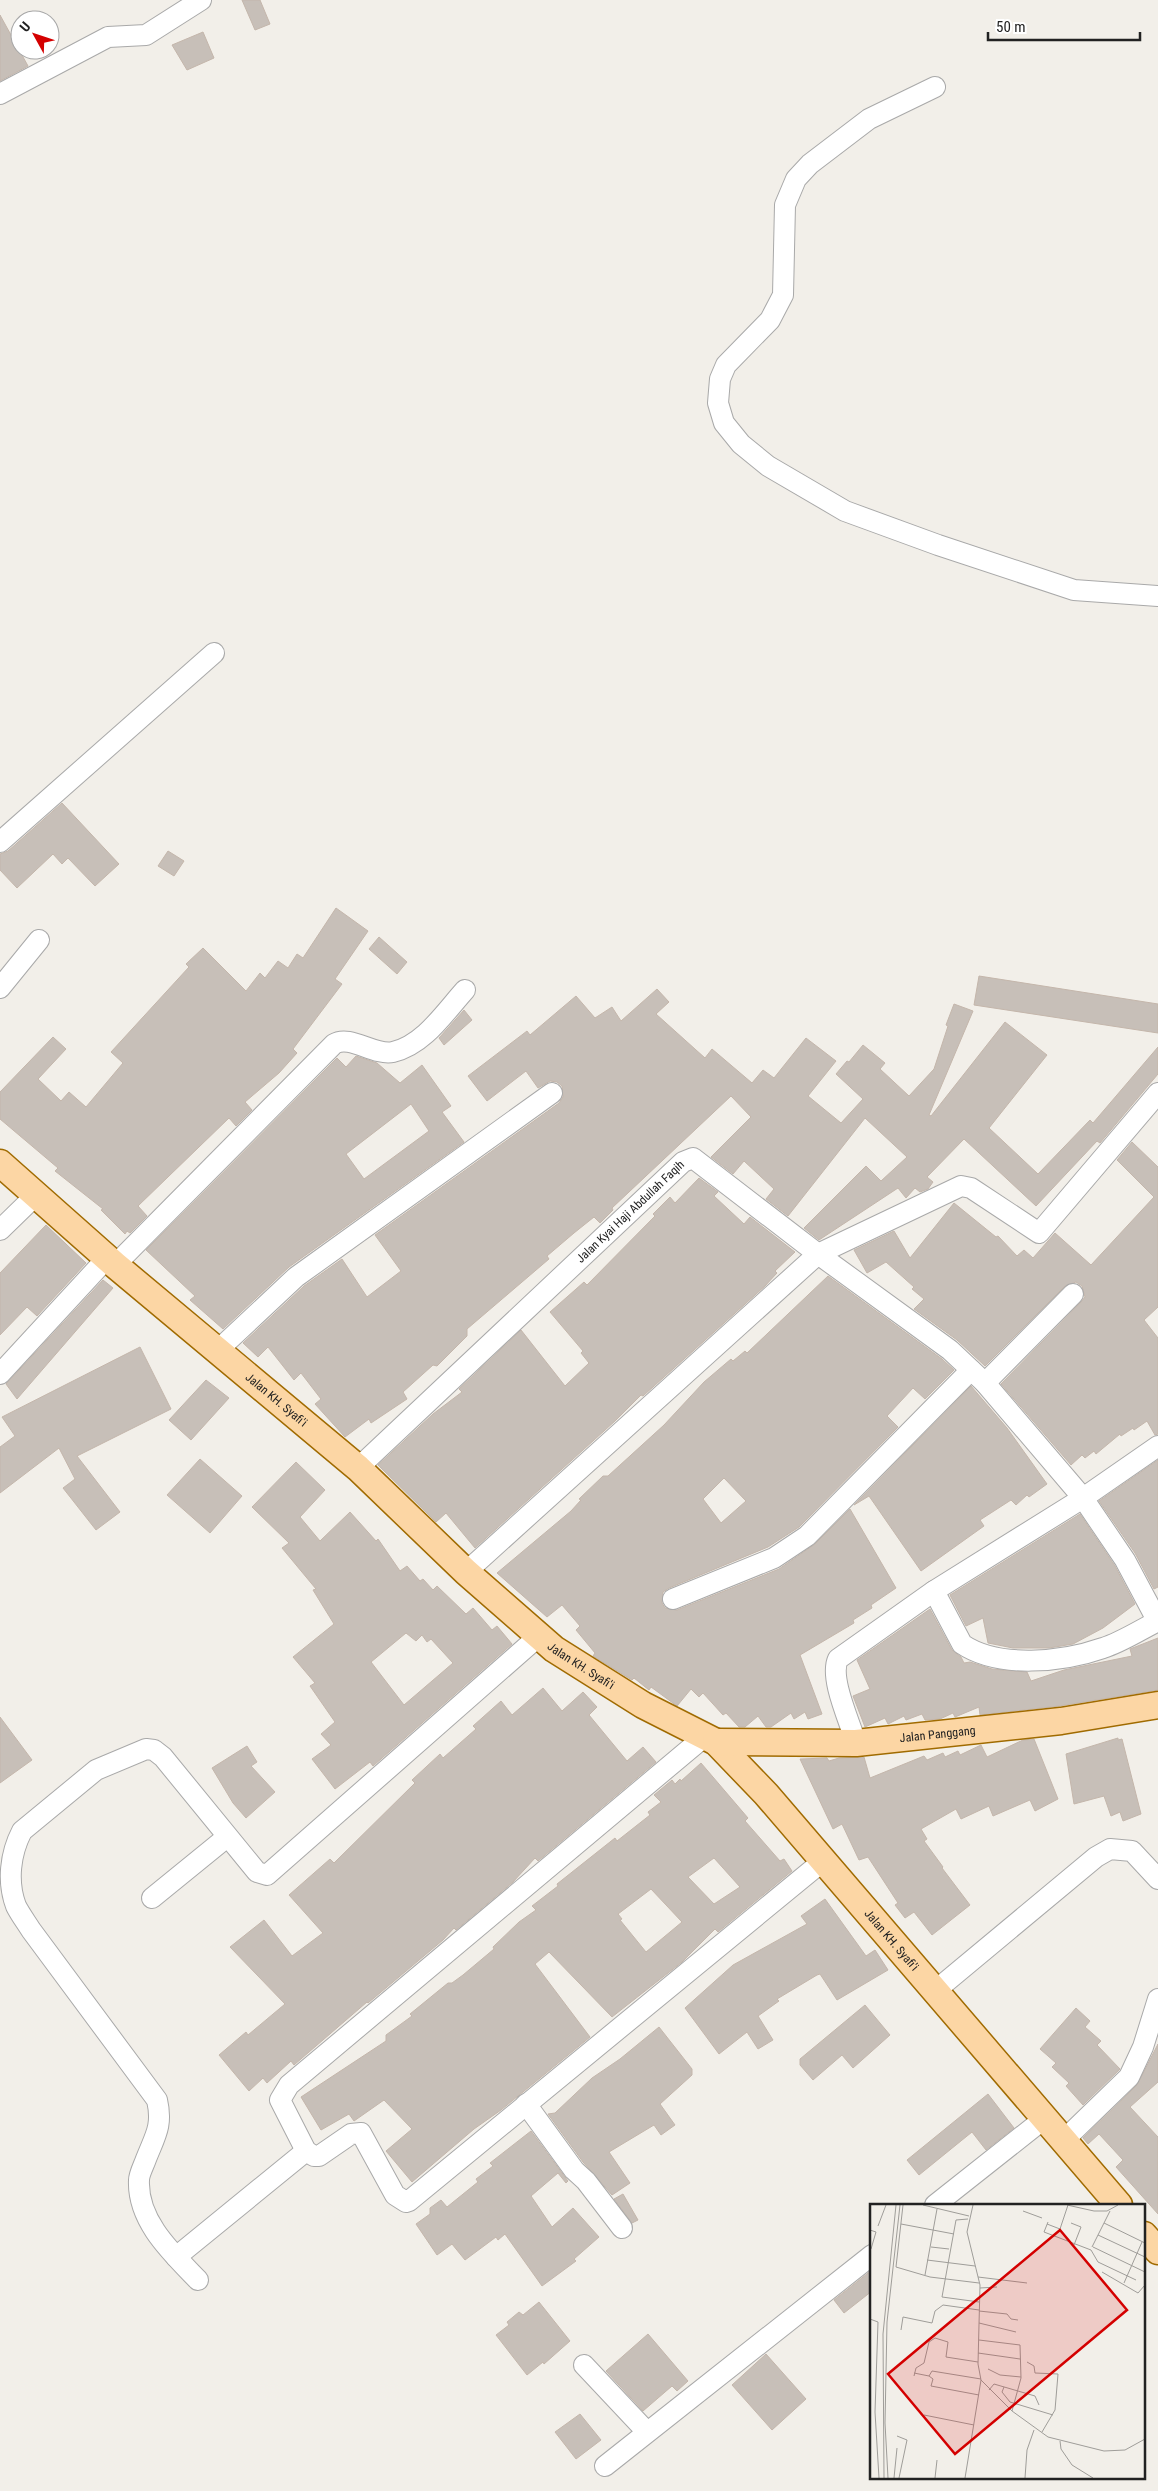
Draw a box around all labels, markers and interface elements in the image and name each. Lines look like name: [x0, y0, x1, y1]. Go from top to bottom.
north arrow: [10, 10, 60, 60]
scale bar: [988, 10, 1140, 42]
text: U: [16, 18, 34, 35]
text: 50 m: [996, 18, 1026, 36]
street label: Jalan Kyai Haji Abdullah Faqih: [573, 1157, 687, 1266]
street label: Jalan KH. Syafi'i: [243, 1370, 310, 1430]
street label: Jalan KH. Syafi'i: [545, 1640, 617, 1692]
street label: Jalan Panggang: [899, 1723, 976, 1745]
street label: Jalan KH. Syafi'i: [861, 1907, 922, 1974]
inset map: [870, 2204, 1146, 2478]

